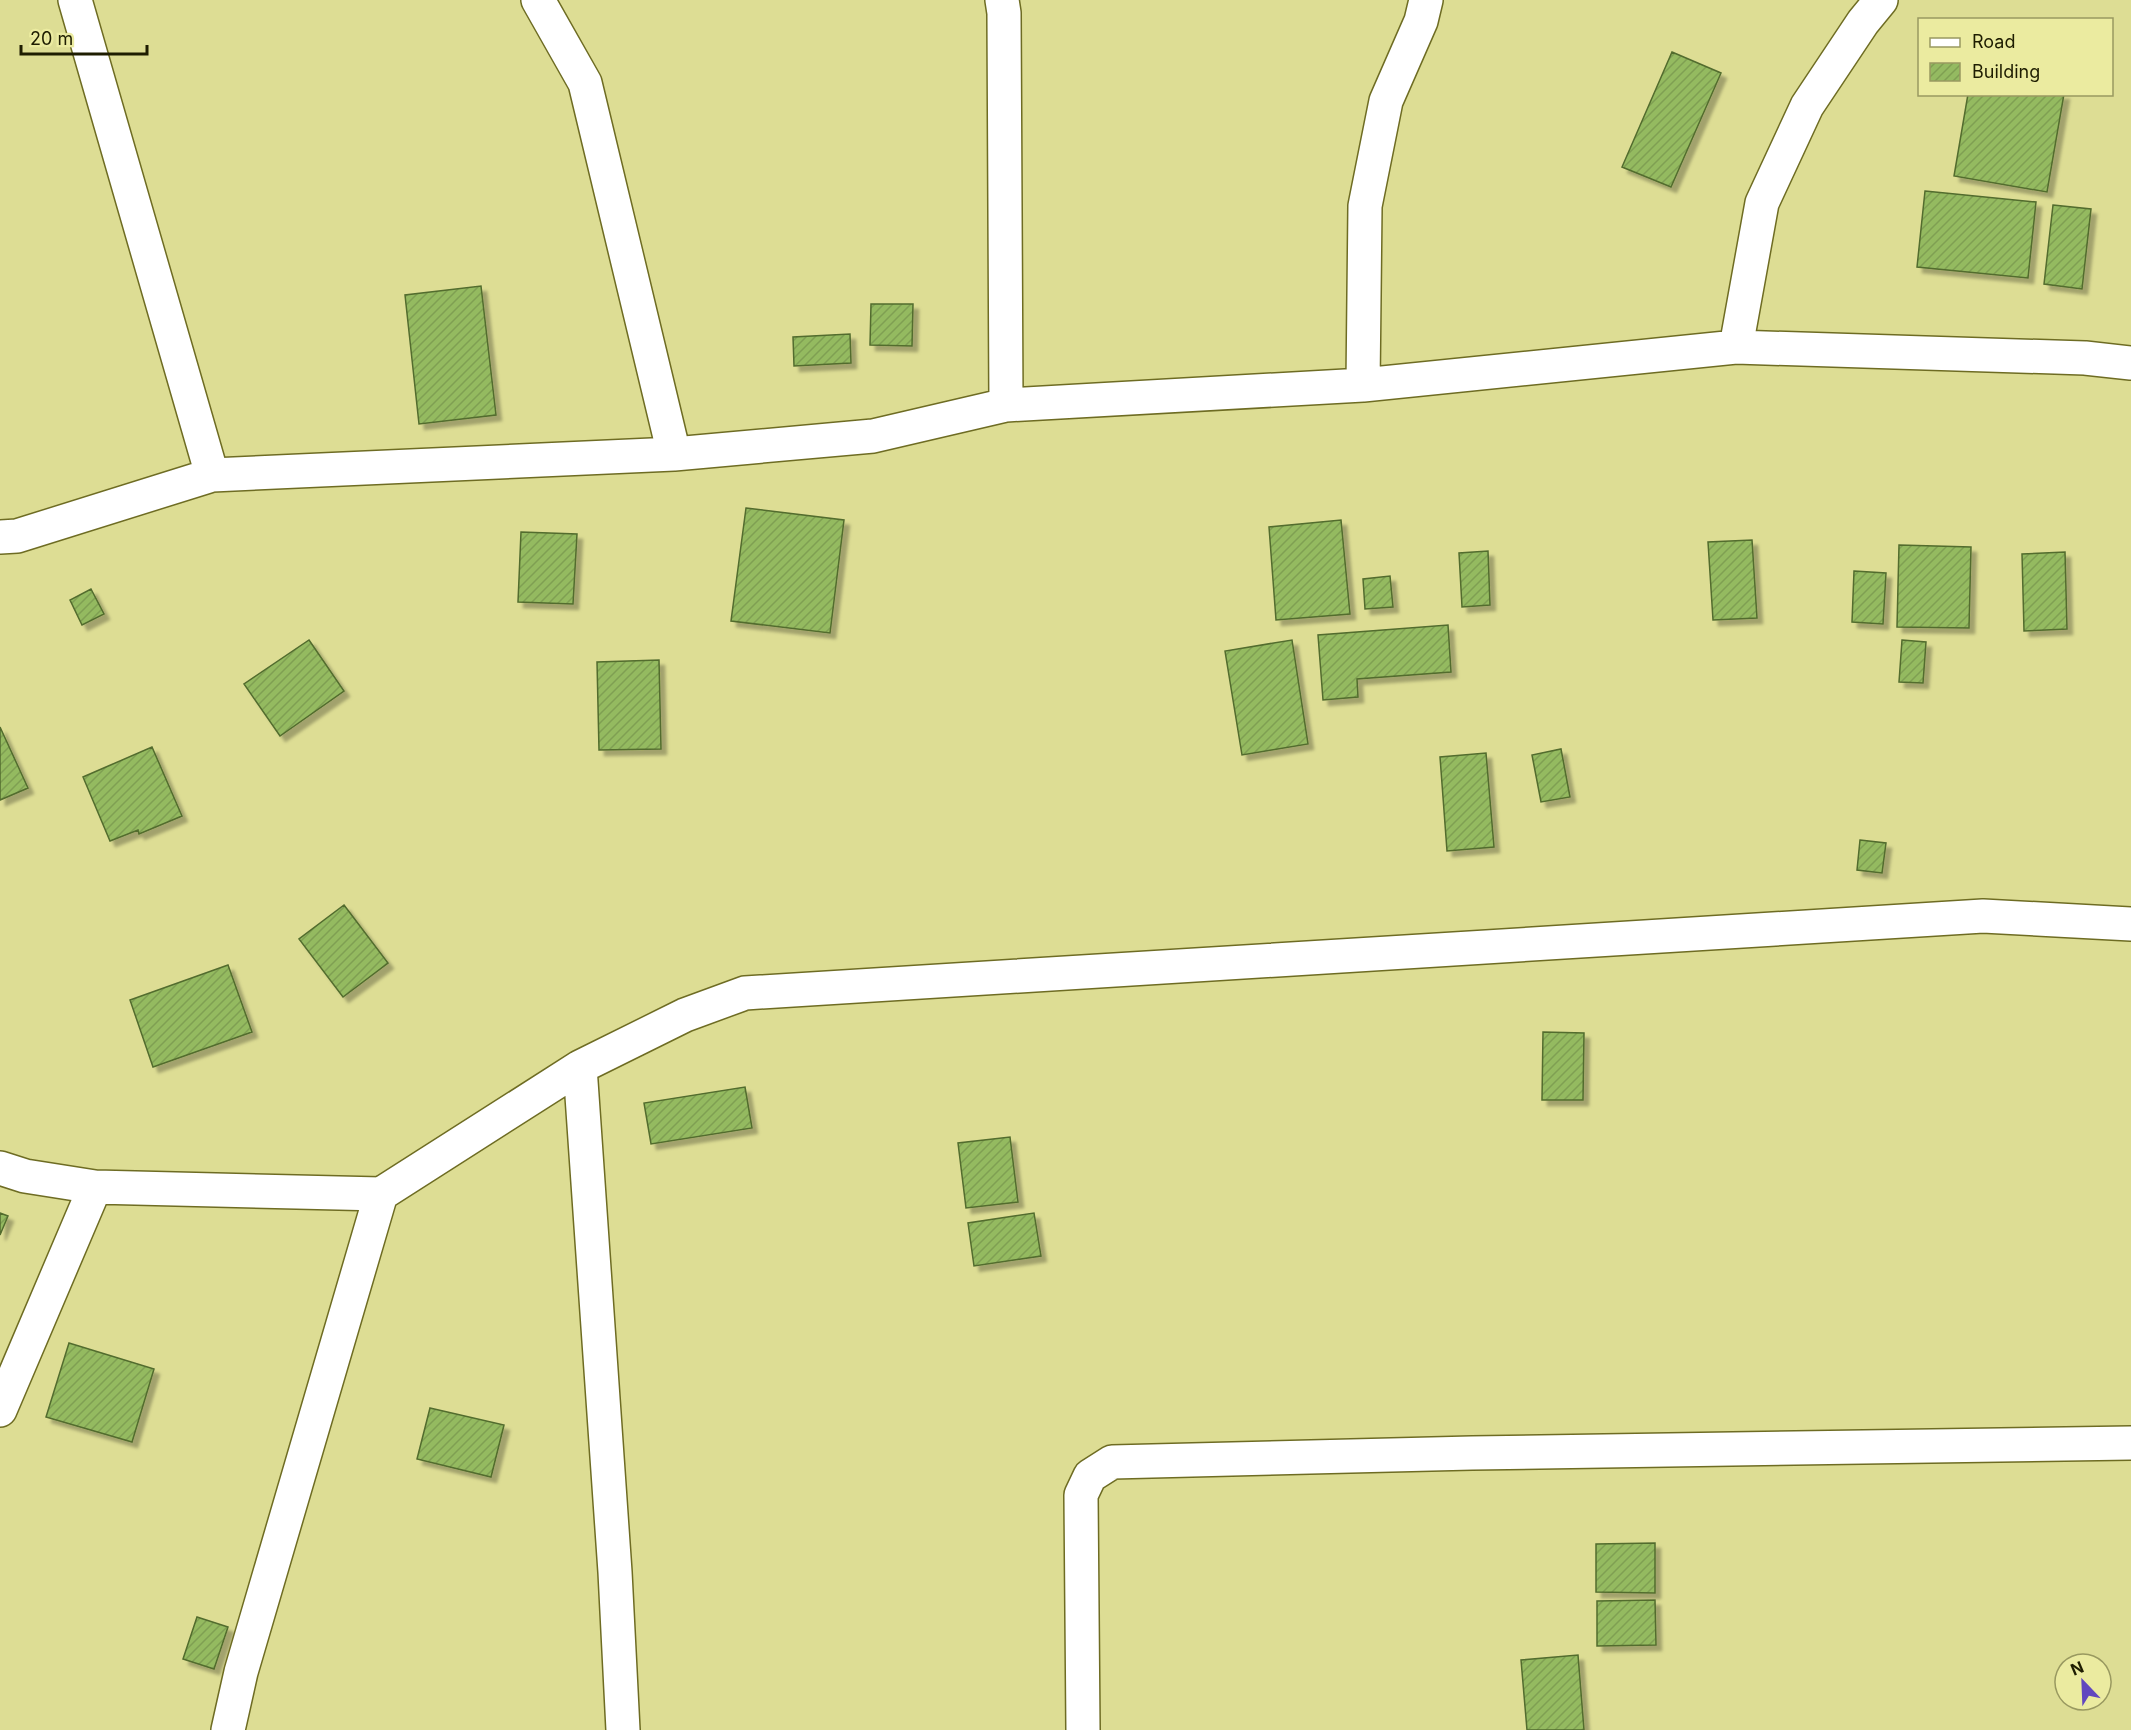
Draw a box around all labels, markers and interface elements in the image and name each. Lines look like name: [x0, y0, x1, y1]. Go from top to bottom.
scale bar: [21, 18, 147, 56]
legend: [1918, 18, 2113, 96]
text: 20 m: [30, 28, 73, 49]
text: Road: [1972, 31, 2015, 52]
text: Building: [1972, 61, 2040, 82]
north arrow: [2053, 1652, 2113, 1712]
text: N: [2068, 1657, 2087, 1680]

